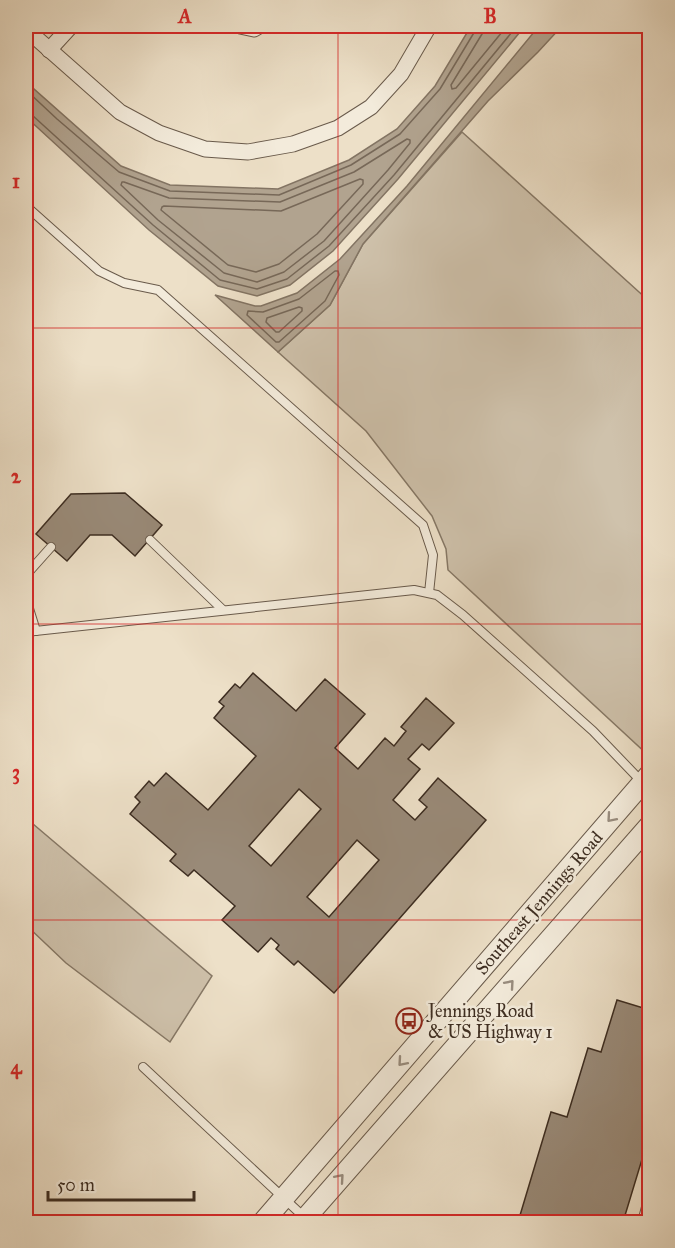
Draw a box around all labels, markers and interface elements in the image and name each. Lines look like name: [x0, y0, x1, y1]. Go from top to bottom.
text: A: [176, 4, 192, 28]
text: B: [483, 4, 497, 28]
text: 1: [12, 169, 20, 193]
text: 2: [11, 464, 22, 488]
text: 3: [12, 760, 20, 785]
one-way arrow: [607, 811, 618, 822]
street label: Southeast Jennings Road: [471, 827, 608, 980]
one-way arrow: [503, 980, 514, 991]
place label: Jennings Road & US Highway 1: [426, 1000, 553, 1044]
bus stop icon: Jennings Road & US Highway 1: [394, 1006, 424, 1036]
text: 4: [10, 1055, 22, 1080]
one-way arrow: [398, 1055, 409, 1066]
scale bar: [48, 1164, 194, 1202]
text: 50 m: [57, 1174, 95, 1196]
one-way arrow: [333, 1174, 344, 1185]

